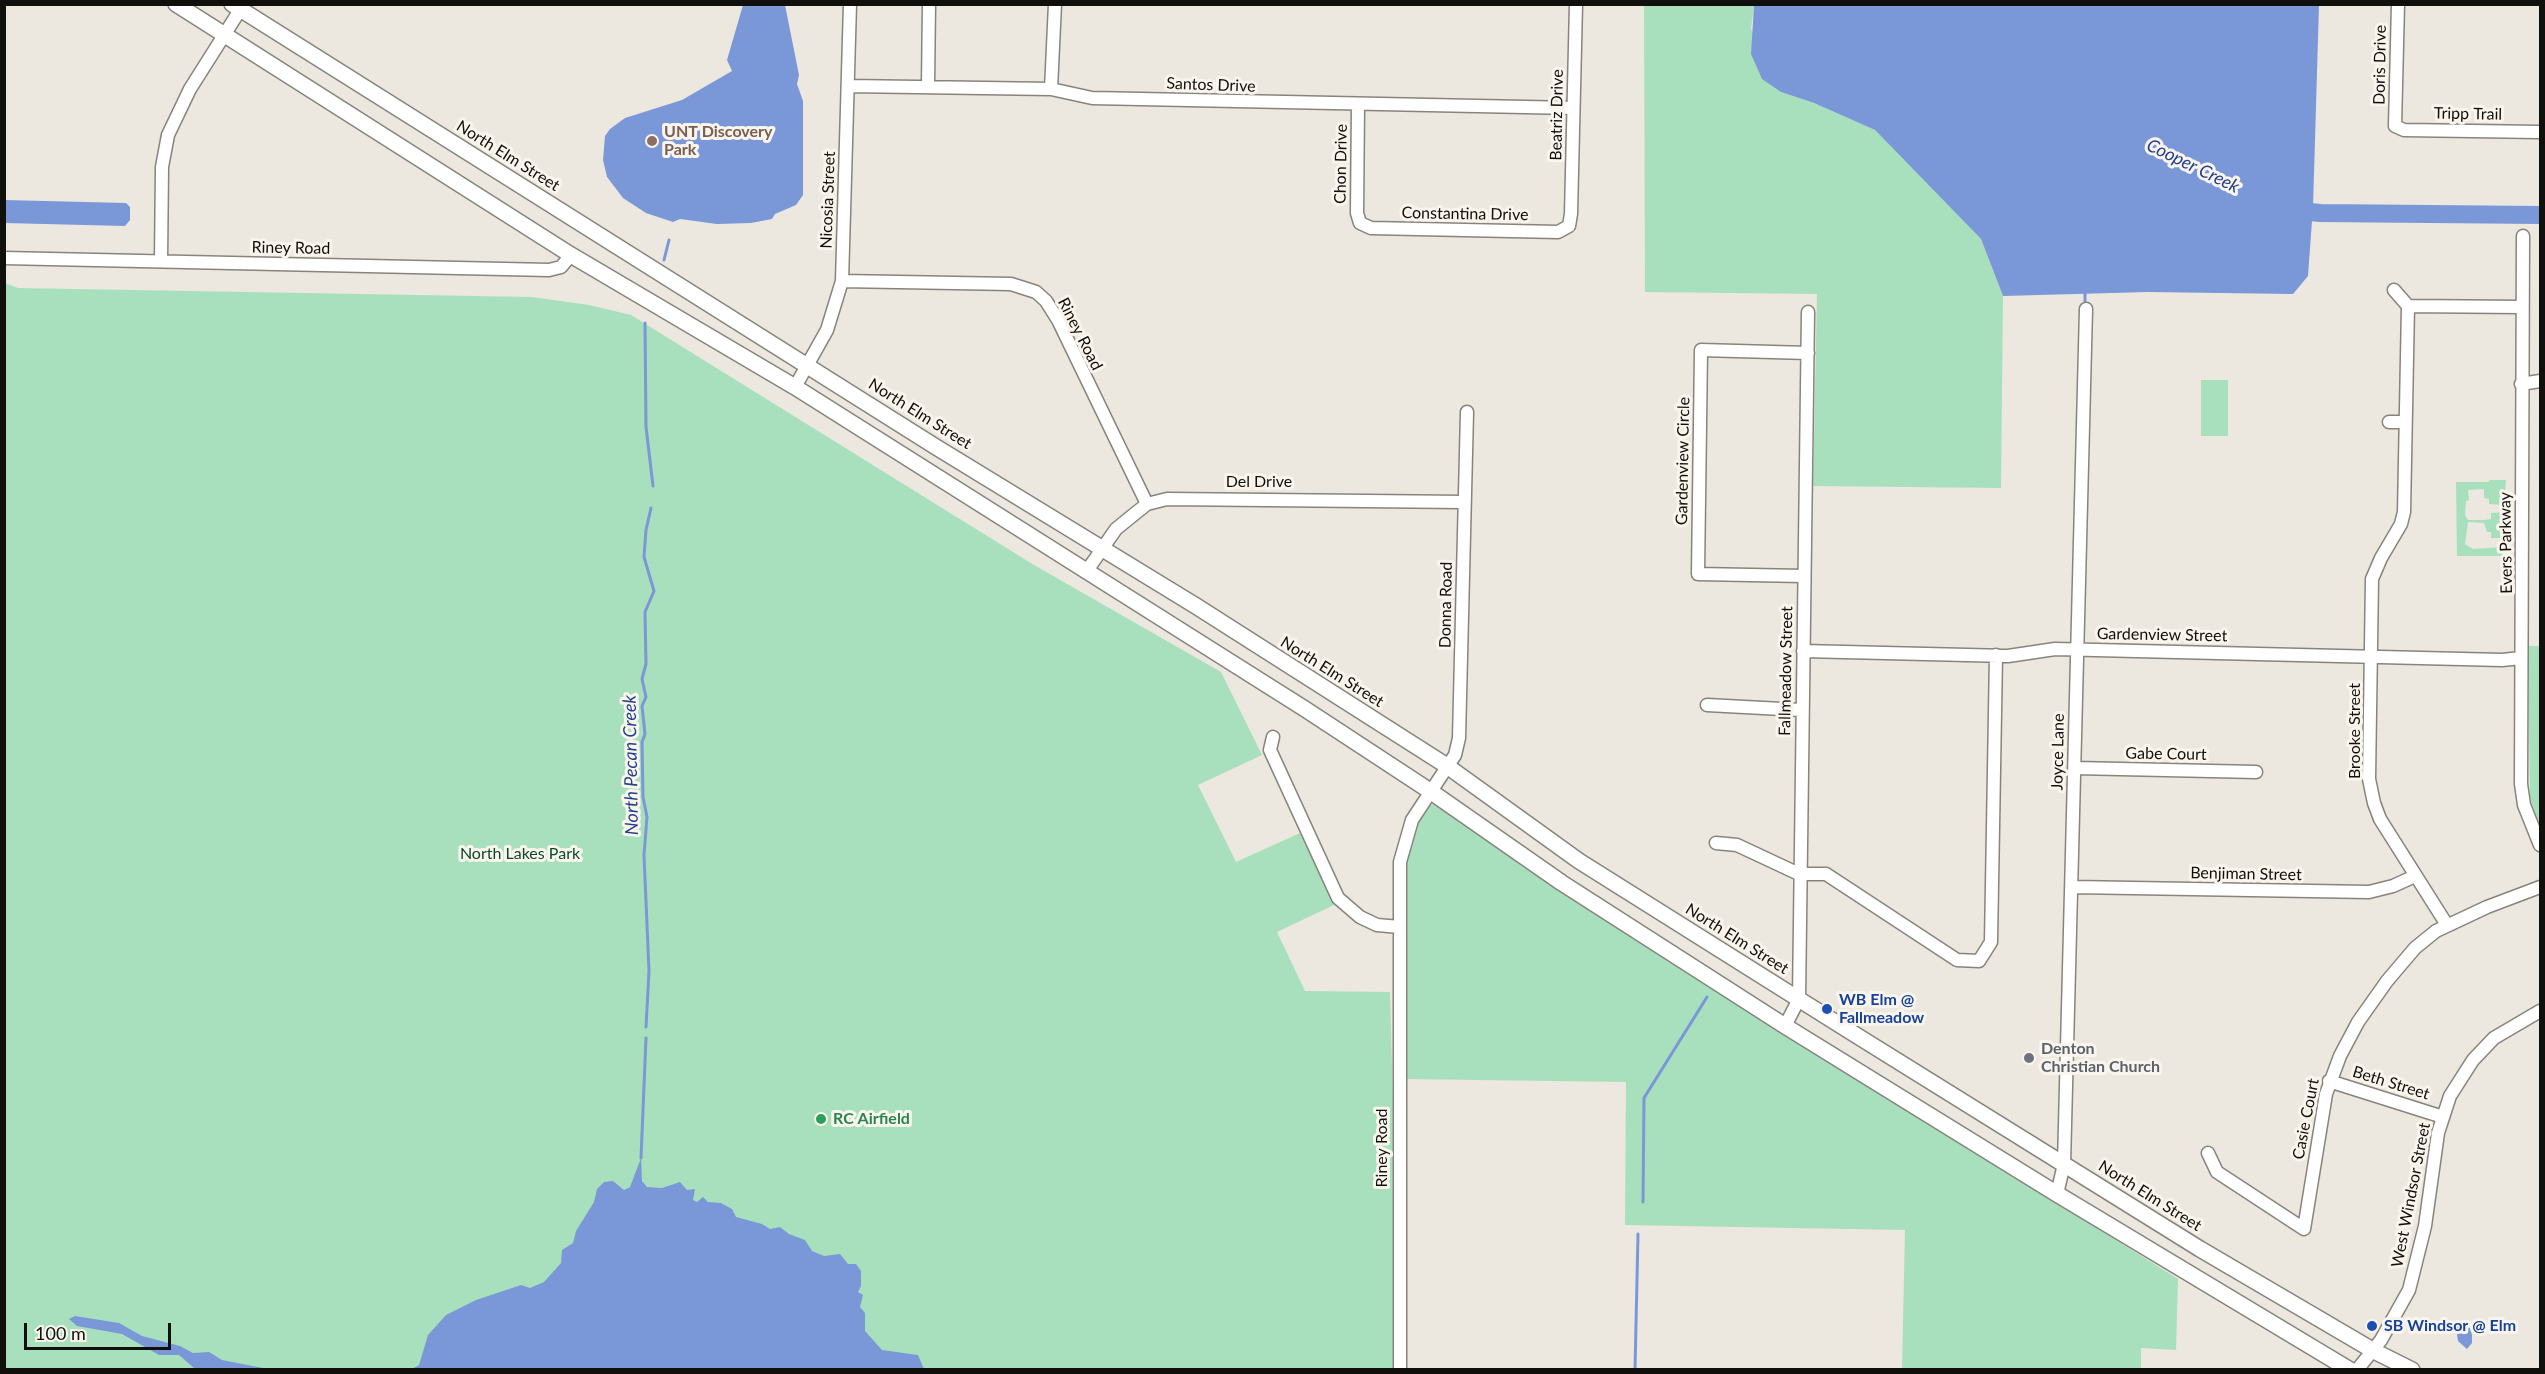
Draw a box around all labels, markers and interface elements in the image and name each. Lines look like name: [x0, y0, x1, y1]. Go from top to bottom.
street label: Doris Drive: [2370, 25, 2390, 105]
street label: Beatriz Drive: [1547, 69, 1567, 161]
street label: Santos Drive: [1166, 74, 1256, 96]
street label: Tripp Trail: [2434, 104, 2502, 124]
street label: North Elm Street: [453, 117, 563, 195]
place label: UNT Discovery Park: [664, 122, 772, 160]
street label: Chon Drive: [1331, 124, 1351, 204]
marker: UNT Discovery Park: [645, 134, 659, 148]
water label: Cooper Creek: [2143, 134, 2243, 198]
street label: Nicosia Street: [817, 151, 839, 249]
street label: Constantina Drive: [1401, 203, 1529, 225]
street label: Riney Road: [251, 238, 331, 258]
street label: Riney Road: [1054, 295, 1106, 373]
street label: North Elm Street: [865, 375, 975, 453]
street label: Gardenview Circle: [1672, 397, 1694, 525]
street label: Del Drive: [1226, 472, 1292, 492]
street label: Evers Parkway: [2496, 492, 2516, 594]
street label: Donna Road: [1436, 562, 1456, 648]
street label: Fallmeadow Street: [1775, 606, 1797, 736]
street label: Gardenview Street: [2097, 624, 2227, 646]
street label: North Elm Street: [1277, 633, 1387, 711]
street label: Brooke Street: [2345, 683, 2365, 779]
water label: North Pecan Creek: [619, 695, 643, 835]
street label: Joyce Lane: [2048, 713, 2068, 791]
street label: Gabe Court: [2125, 744, 2207, 764]
park label: North Lakes Park: [460, 844, 580, 864]
street label: Benjiman Street: [2190, 863, 2302, 885]
street label: North Elm Street: [1682, 900, 1792, 978]
place label: WB Elm @ Fallmeadow: [1839, 990, 1924, 1028]
marker: WB Elm @ Fallmeadow: [1820, 1002, 1834, 1016]
place label: Denton Christian Church: [2041, 1039, 2160, 1077]
marker: Denton Christian Church: [2022, 1051, 2036, 1065]
street label: Beth Street: [2350, 1062, 2432, 1104]
street label: Casie Court: [2289, 1077, 2323, 1161]
place label: RC Airfield: [833, 1109, 910, 1129]
street label: Riney Road: [1372, 1109, 1392, 1187]
marker: RC Airfield: [814, 1112, 828, 1126]
street label: West Windsor Street: [2388, 1121, 2434, 1269]
street label: North Elm Street: [2095, 1157, 2205, 1235]
scale bar: [27, 1311, 174, 1349]
place label: SB Windsor @ Elm: [2384, 1316, 2516, 1336]
marker: SB Windsor @ Elm: [2365, 1319, 2379, 1333]
text: 100 m: [35, 1322, 86, 1344]

